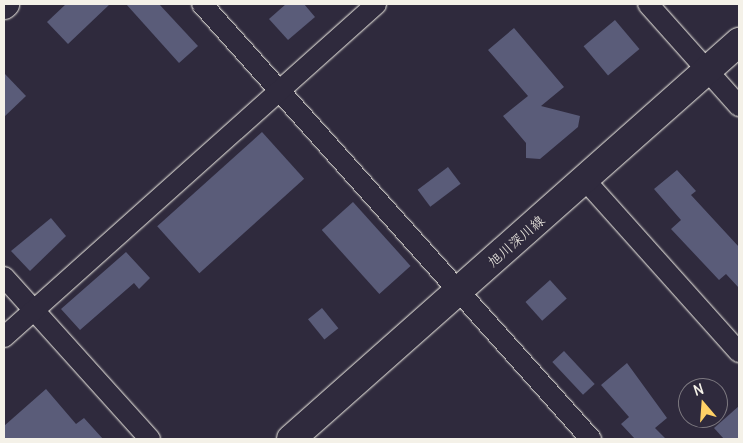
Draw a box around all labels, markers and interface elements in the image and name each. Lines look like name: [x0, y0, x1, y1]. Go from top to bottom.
street label: 旭川深川線: [484, 212, 548, 270]
north arrow: [678, 378, 728, 428]
text: N: [691, 380, 706, 400]

